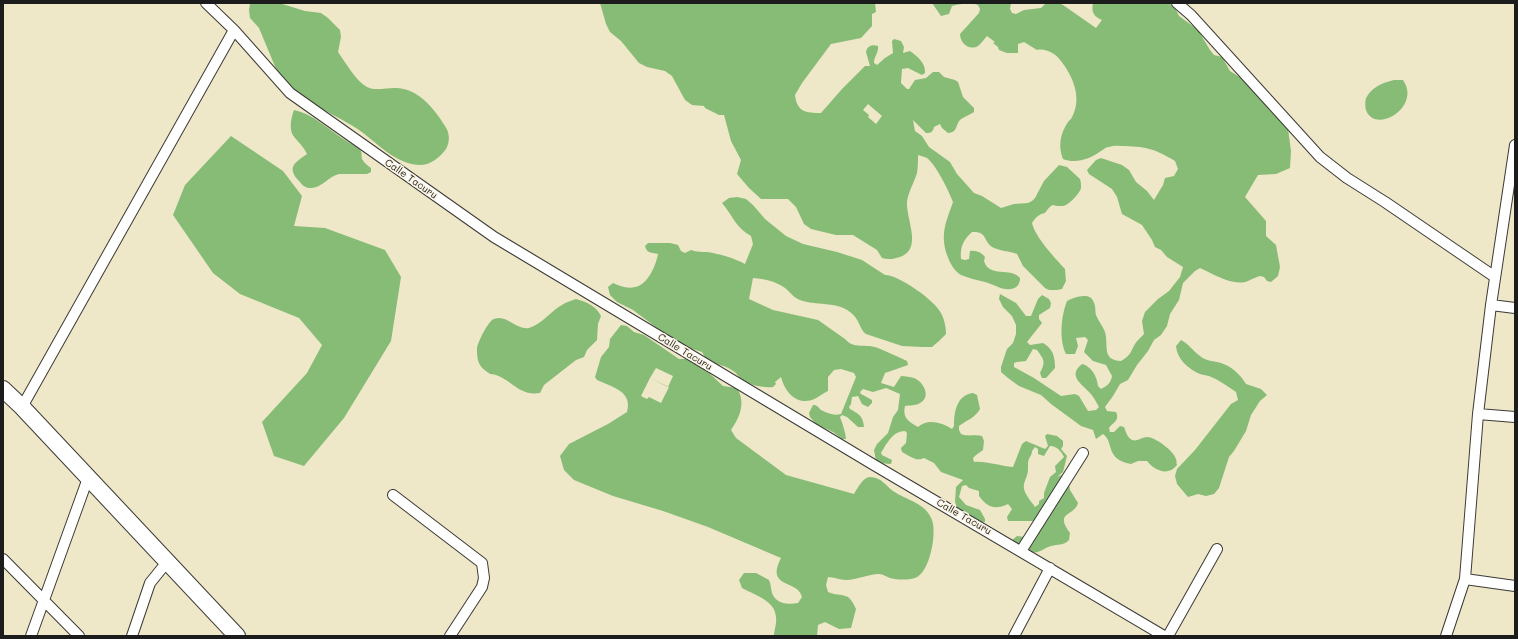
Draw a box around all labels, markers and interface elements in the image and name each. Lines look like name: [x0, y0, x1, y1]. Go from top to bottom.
street label: Calle Tacuru: [382, 156, 440, 202]
street label: Calle Tacuru: [656, 331, 714, 373]
street label: Calle Tacuru: [934, 496, 994, 538]

